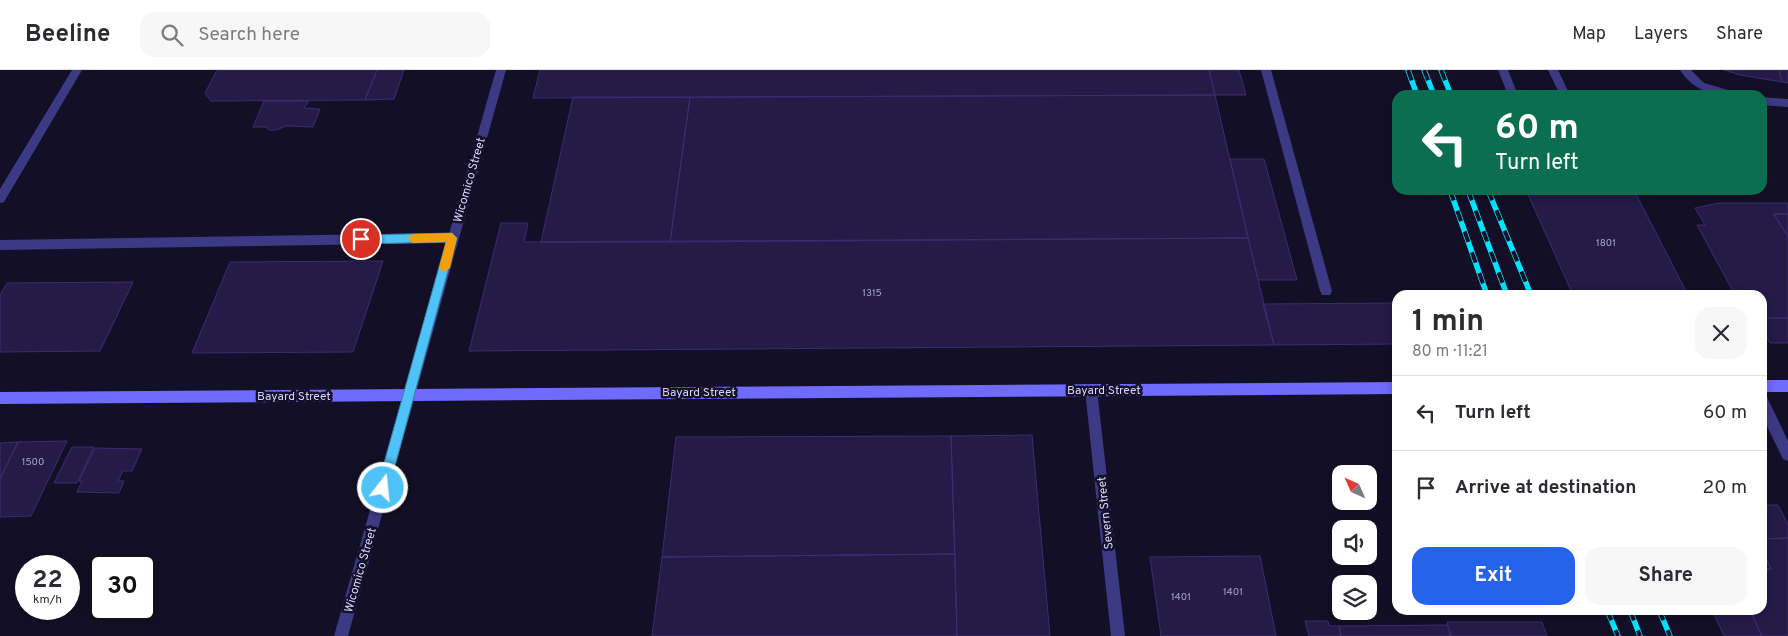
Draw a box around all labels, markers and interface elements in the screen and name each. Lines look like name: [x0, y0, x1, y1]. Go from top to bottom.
search box: [140, 12, 490, 57]
text: Beeline: [25, 20, 110, 50]
icon: search: [158, 21, 186, 49]
text: Search here: [198, 23, 300, 47]
text: Map: [1572, 23, 1606, 46]
text: Layers: [1634, 23, 1688, 46]
text: Share: [1716, 23, 1763, 46]
text: 60 m: [1495, 107, 1579, 151]
icon: left: [1412, 110, 1477, 175]
street label: Wicomico Street: [450, 136, 490, 225]
text: Turn left: [1495, 150, 1578, 177]
pin: [340, 218, 382, 260]
icon: arrive: [347, 225, 375, 253]
house number: 1801: [1596, 237, 1616, 250]
house number: 1315: [862, 287, 882, 300]
text: 1 min: [1412, 304, 1484, 341]
button: close: [1695, 307, 1747, 359]
text: 80 m · 11:21: [1412, 342, 1488, 362]
street label: Bayard Street: [1067, 383, 1141, 399]
street label: Bayard Street: [662, 385, 736, 401]
street label: Bayard Street: [257, 389, 331, 405]
icon: left: [1412, 399, 1440, 427]
text: Turn left: [1455, 401, 1531, 425]
text: 60 m: [1703, 401, 1747, 425]
house number: 1500: [22, 456, 44, 469]
position arrow: [356, 461, 408, 513]
north arrow: [1332, 465, 1378, 510]
map controls: [1332, 465, 1377, 620]
icon: arrive: [1412, 474, 1440, 502]
street label: Severn Street: [1094, 476, 1118, 550]
text: Arrive at destination: [1455, 476, 1636, 500]
text: 20 m: [1703, 476, 1747, 500]
button: sound: [1332, 520, 1377, 565]
street label: Wicomico Street: [341, 526, 381, 615]
button: Exit: [1412, 547, 1575, 605]
button: Share: [1585, 547, 1747, 605]
speed limit sign: 30: [90, 555, 155, 620]
text: 22: [32, 565, 63, 597]
button: layers: [1332, 575, 1377, 620]
house number: 1401: [1223, 586, 1243, 599]
house number: 1401: [1171, 591, 1191, 604]
text: km/h: [33, 592, 62, 608]

